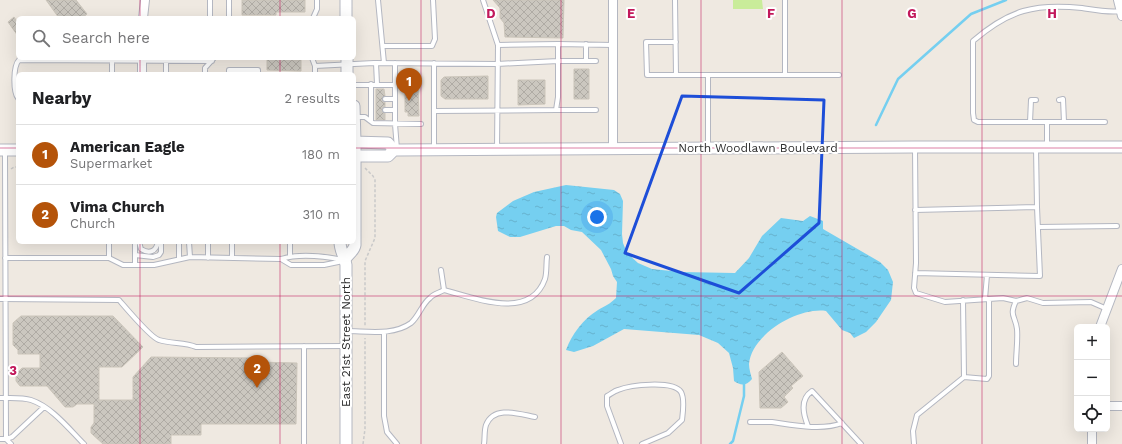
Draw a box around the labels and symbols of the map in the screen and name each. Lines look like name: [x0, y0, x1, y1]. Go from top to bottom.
text: D: [486, 6, 496, 21]
text: E: [627, 6, 635, 21]
text: F: [767, 6, 775, 21]
text: G: [907, 6, 917, 21]
text: H: [1047, 6, 1057, 21]
pin: 1: [396, 68, 422, 101]
street label: North Woodlawn Boulevard: [678, 141, 838, 155]
your location: [587, 207, 607, 227]
street label: East 21st Street North: [339, 277, 353, 407]
pin: 2: [244, 355, 270, 388]
text: 3: [9, 363, 17, 378]

